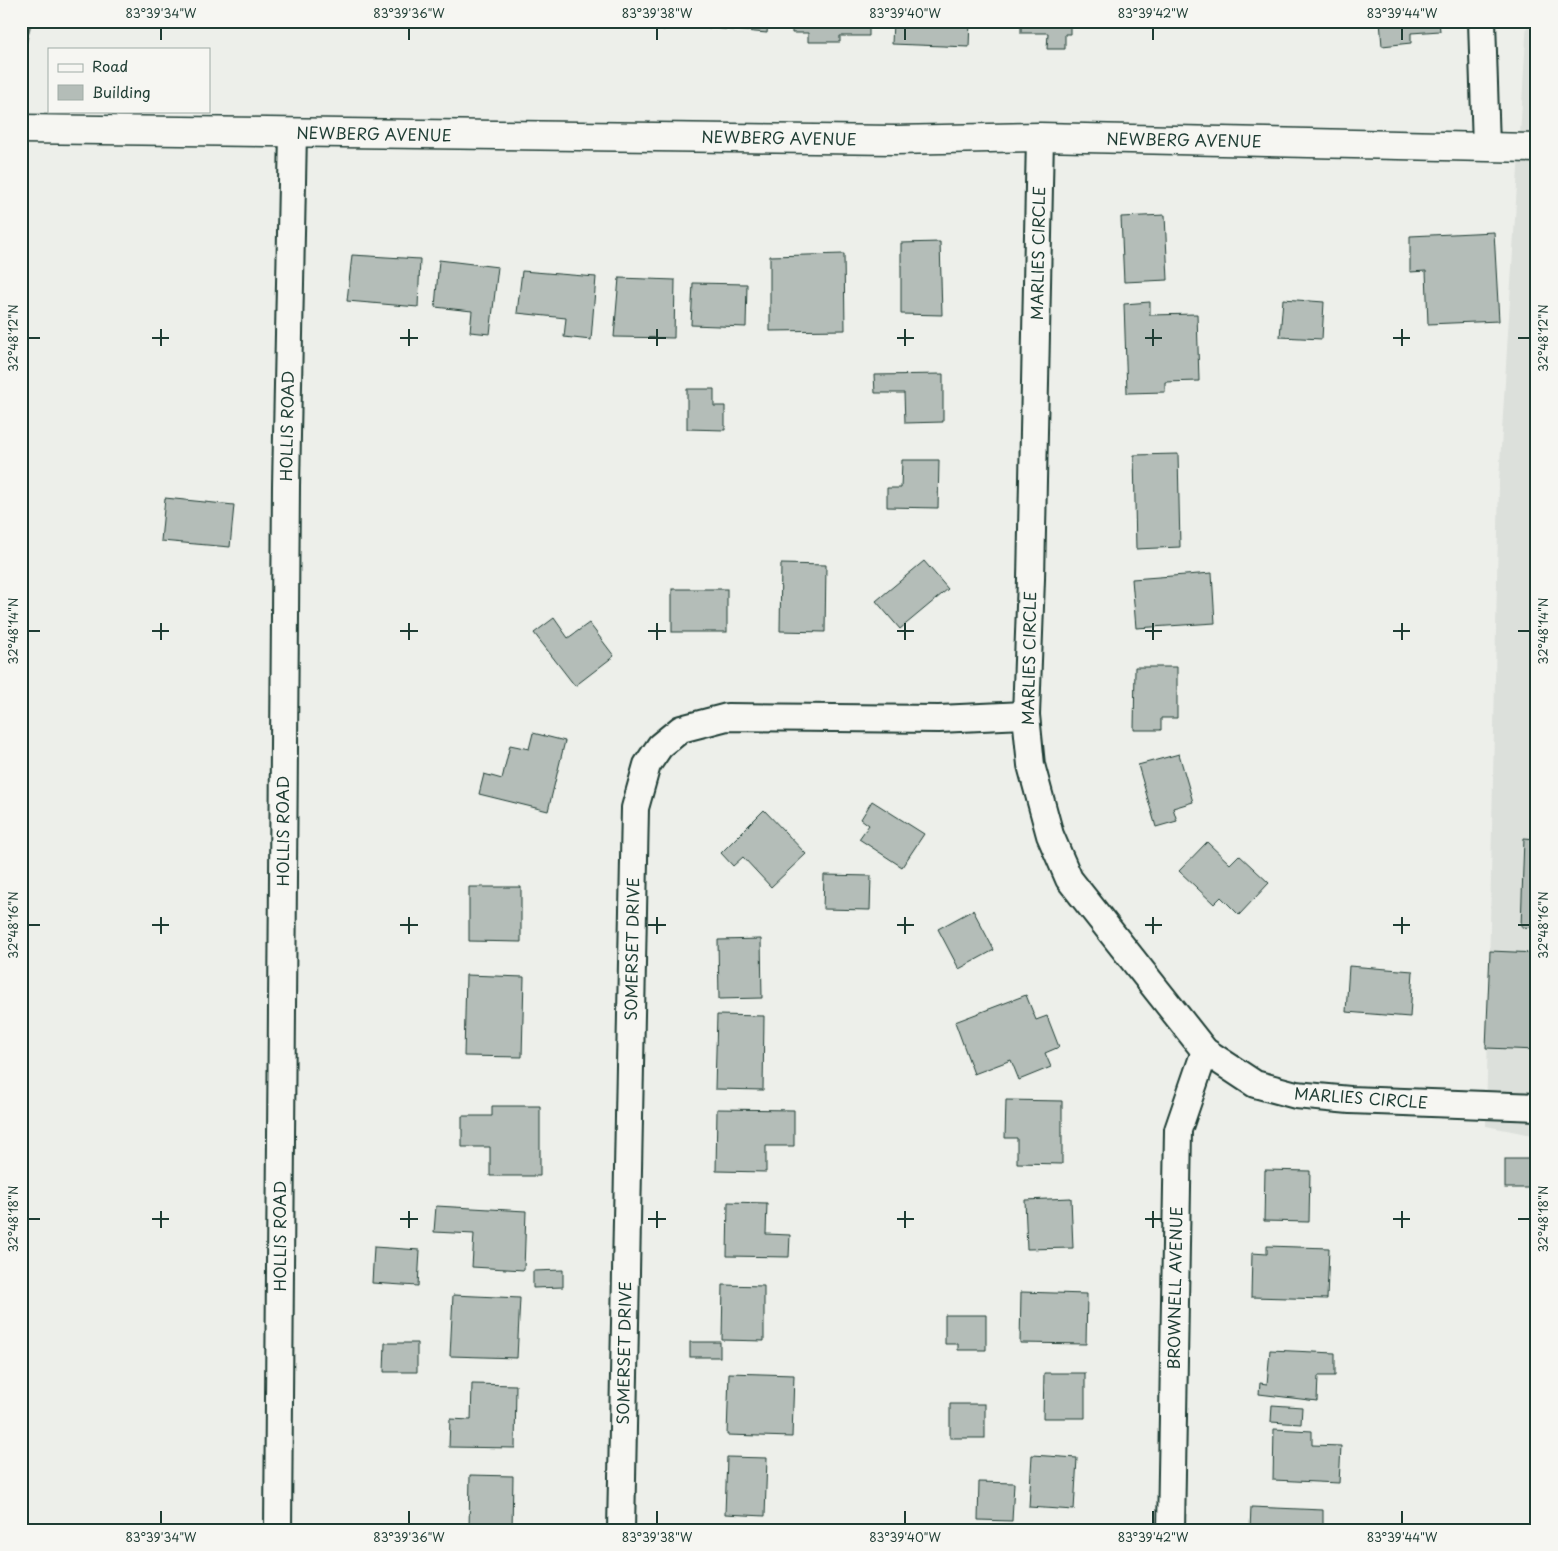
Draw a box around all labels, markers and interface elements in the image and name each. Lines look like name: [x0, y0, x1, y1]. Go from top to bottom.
text: 83°39'34"W: [126, 4, 197, 22]
text: 83°39'36"W: [373, 4, 445, 22]
text: 83°39'38"W: [622, 4, 693, 22]
text: 83°39'40"W: [869, 4, 941, 22]
text: 83°39'42"W: [1118, 4, 1189, 22]
text: 83°39'44"W: [1367, 4, 1438, 22]
legend: [48, 48, 210, 112]
text: Road: [92, 54, 128, 77]
text: Building: [92, 80, 151, 103]
street label: NEWBERG AVENUE: [296, 120, 452, 146]
street label: NEWBERG AVENUE: [701, 124, 857, 150]
street label: NEWBERG AVENUE: [1106, 126, 1262, 152]
street label: MARLIES CIRCLE: [1024, 186, 1050, 320]
text: 32°48'12"N: [4, 304, 22, 372]
text: 32°48'12"N: [1534, 304, 1552, 372]
street label: HOLLIS ROAD: [273, 370, 299, 482]
street label: MARLIES CIRCLE: [1015, 591, 1041, 725]
text: 32°48'14"N: [4, 598, 22, 664]
text: 32°48'14"N: [1534, 598, 1552, 664]
street label: HOLLIS ROAD: [270, 776, 294, 886]
street label: SOMERSET DRIVE: [618, 877, 644, 1021]
text: 32°48'16"N: [4, 891, 22, 959]
text: 32°48'16"N: [1534, 891, 1552, 959]
street label: MARLIES CIRCLE: [1293, 1080, 1429, 1114]
street label: HOLLIS ROAD: [267, 1181, 291, 1291]
text: 32°48'18"N: [4, 1186, 22, 1252]
text: 32°48'18"N: [1534, 1186, 1552, 1252]
street label: BROWNELL AVENUE: [1161, 1206, 1187, 1370]
street label: SOMERSET DRIVE: [610, 1281, 636, 1425]
text: 83°39'34"W: [126, 1528, 197, 1546]
text: 83°39'36"W: [373, 1528, 445, 1546]
text: 83°39'38"W: [622, 1528, 693, 1546]
text: 83°39'40"W: [869, 1528, 941, 1546]
text: 83°39'42"W: [1118, 1528, 1189, 1546]
text: 83°39'44"W: [1367, 1528, 1438, 1546]

